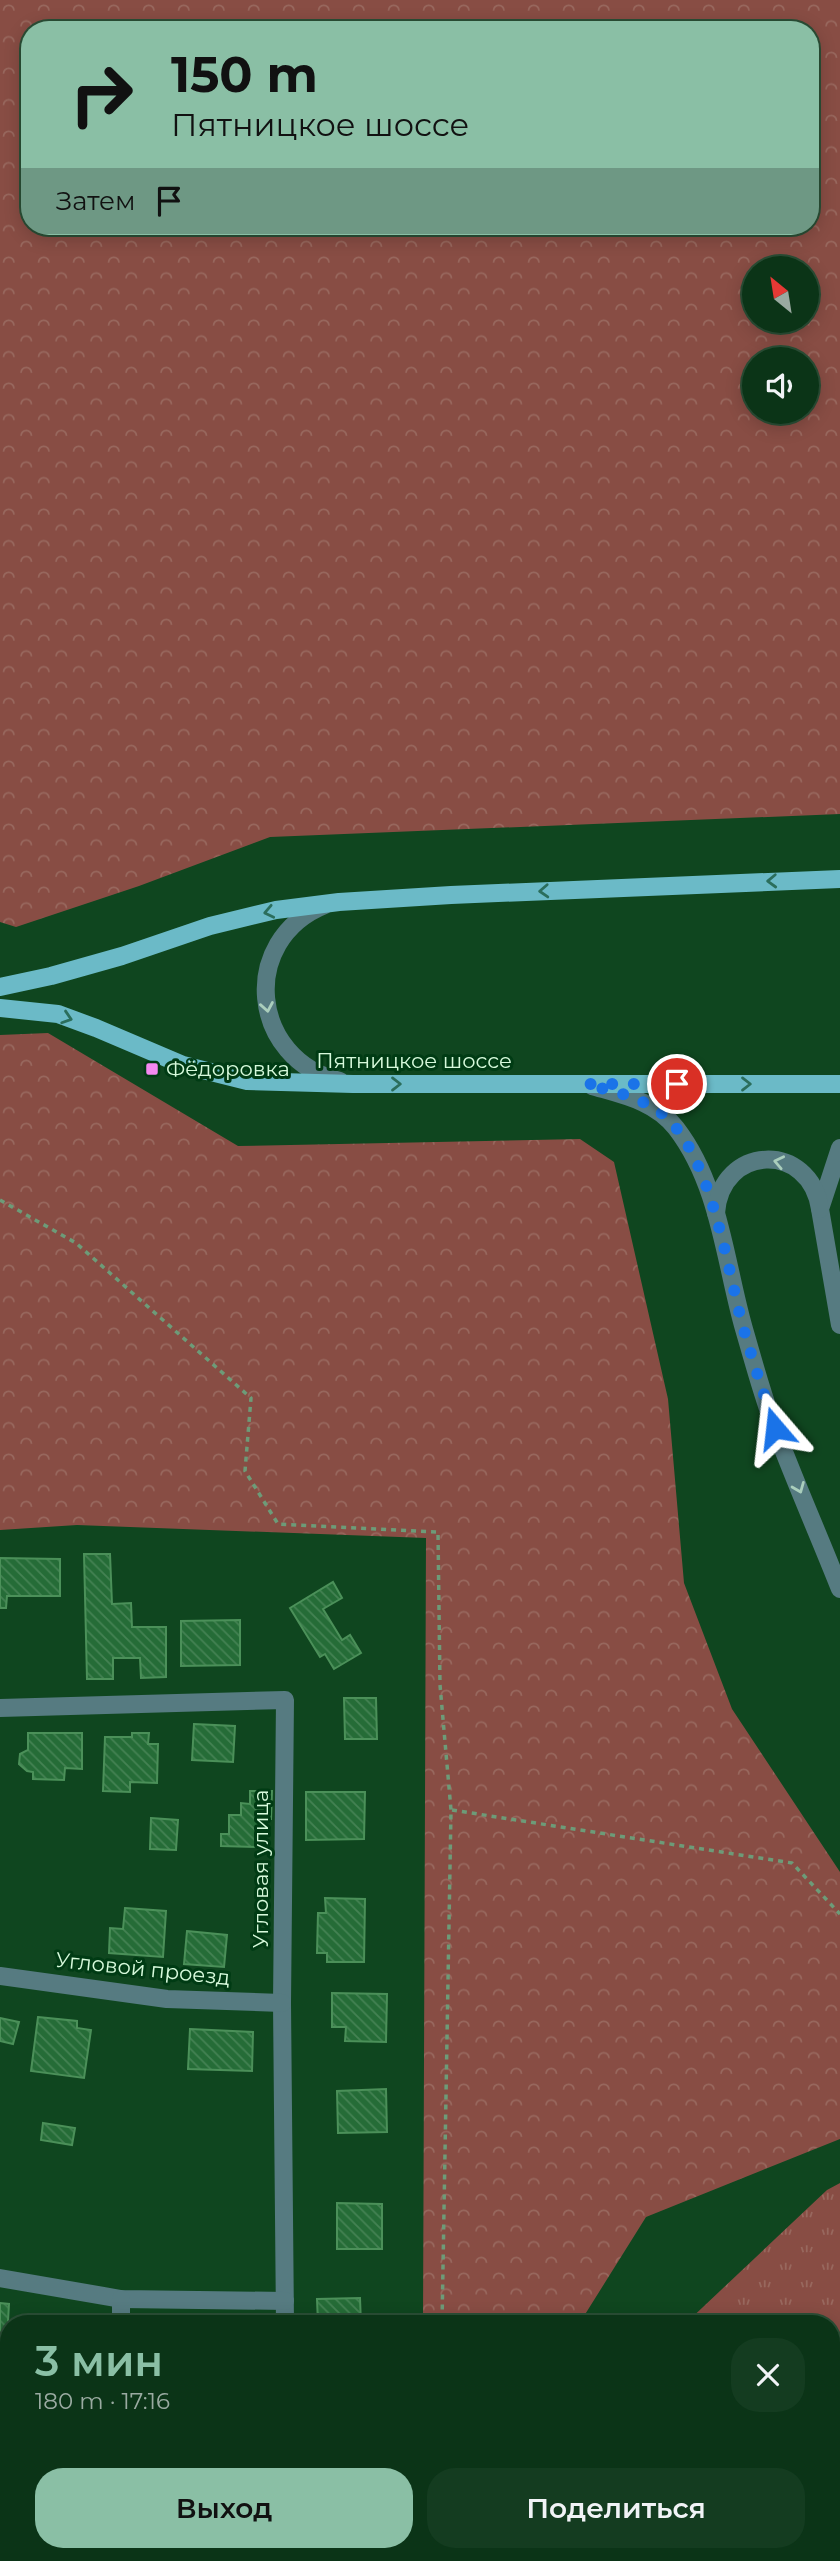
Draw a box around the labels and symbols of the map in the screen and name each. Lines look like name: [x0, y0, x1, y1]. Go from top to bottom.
north arrow: [742, 256, 819, 332]
one-way arrow: [766, 873, 777, 888]
one-way arrow: [539, 883, 550, 898]
one-way arrow: [263, 903, 275, 918]
one-way arrow: [259, 1001, 274, 1013]
one-way arrow: [61, 1010, 73, 1024]
street label: Пятницкое шоссе: [316, 1048, 512, 1073]
pin: [647, 1054, 707, 1114]
place label: Фёдоровка: [166, 1056, 290, 1081]
marker: Фёдоровка: [144, 1061, 160, 1077]
one-way arrow: [391, 1076, 402, 1092]
one-way arrow: [741, 1076, 752, 1092]
one-way arrow: [773, 1155, 785, 1170]
position arrow: [738, 1391, 812, 1465]
one-way arrow: [791, 1482, 805, 1494]
street label: Угловая улица: [248, 1790, 273, 1948]
street label: Угловой проезд: [55, 1947, 232, 1990]

